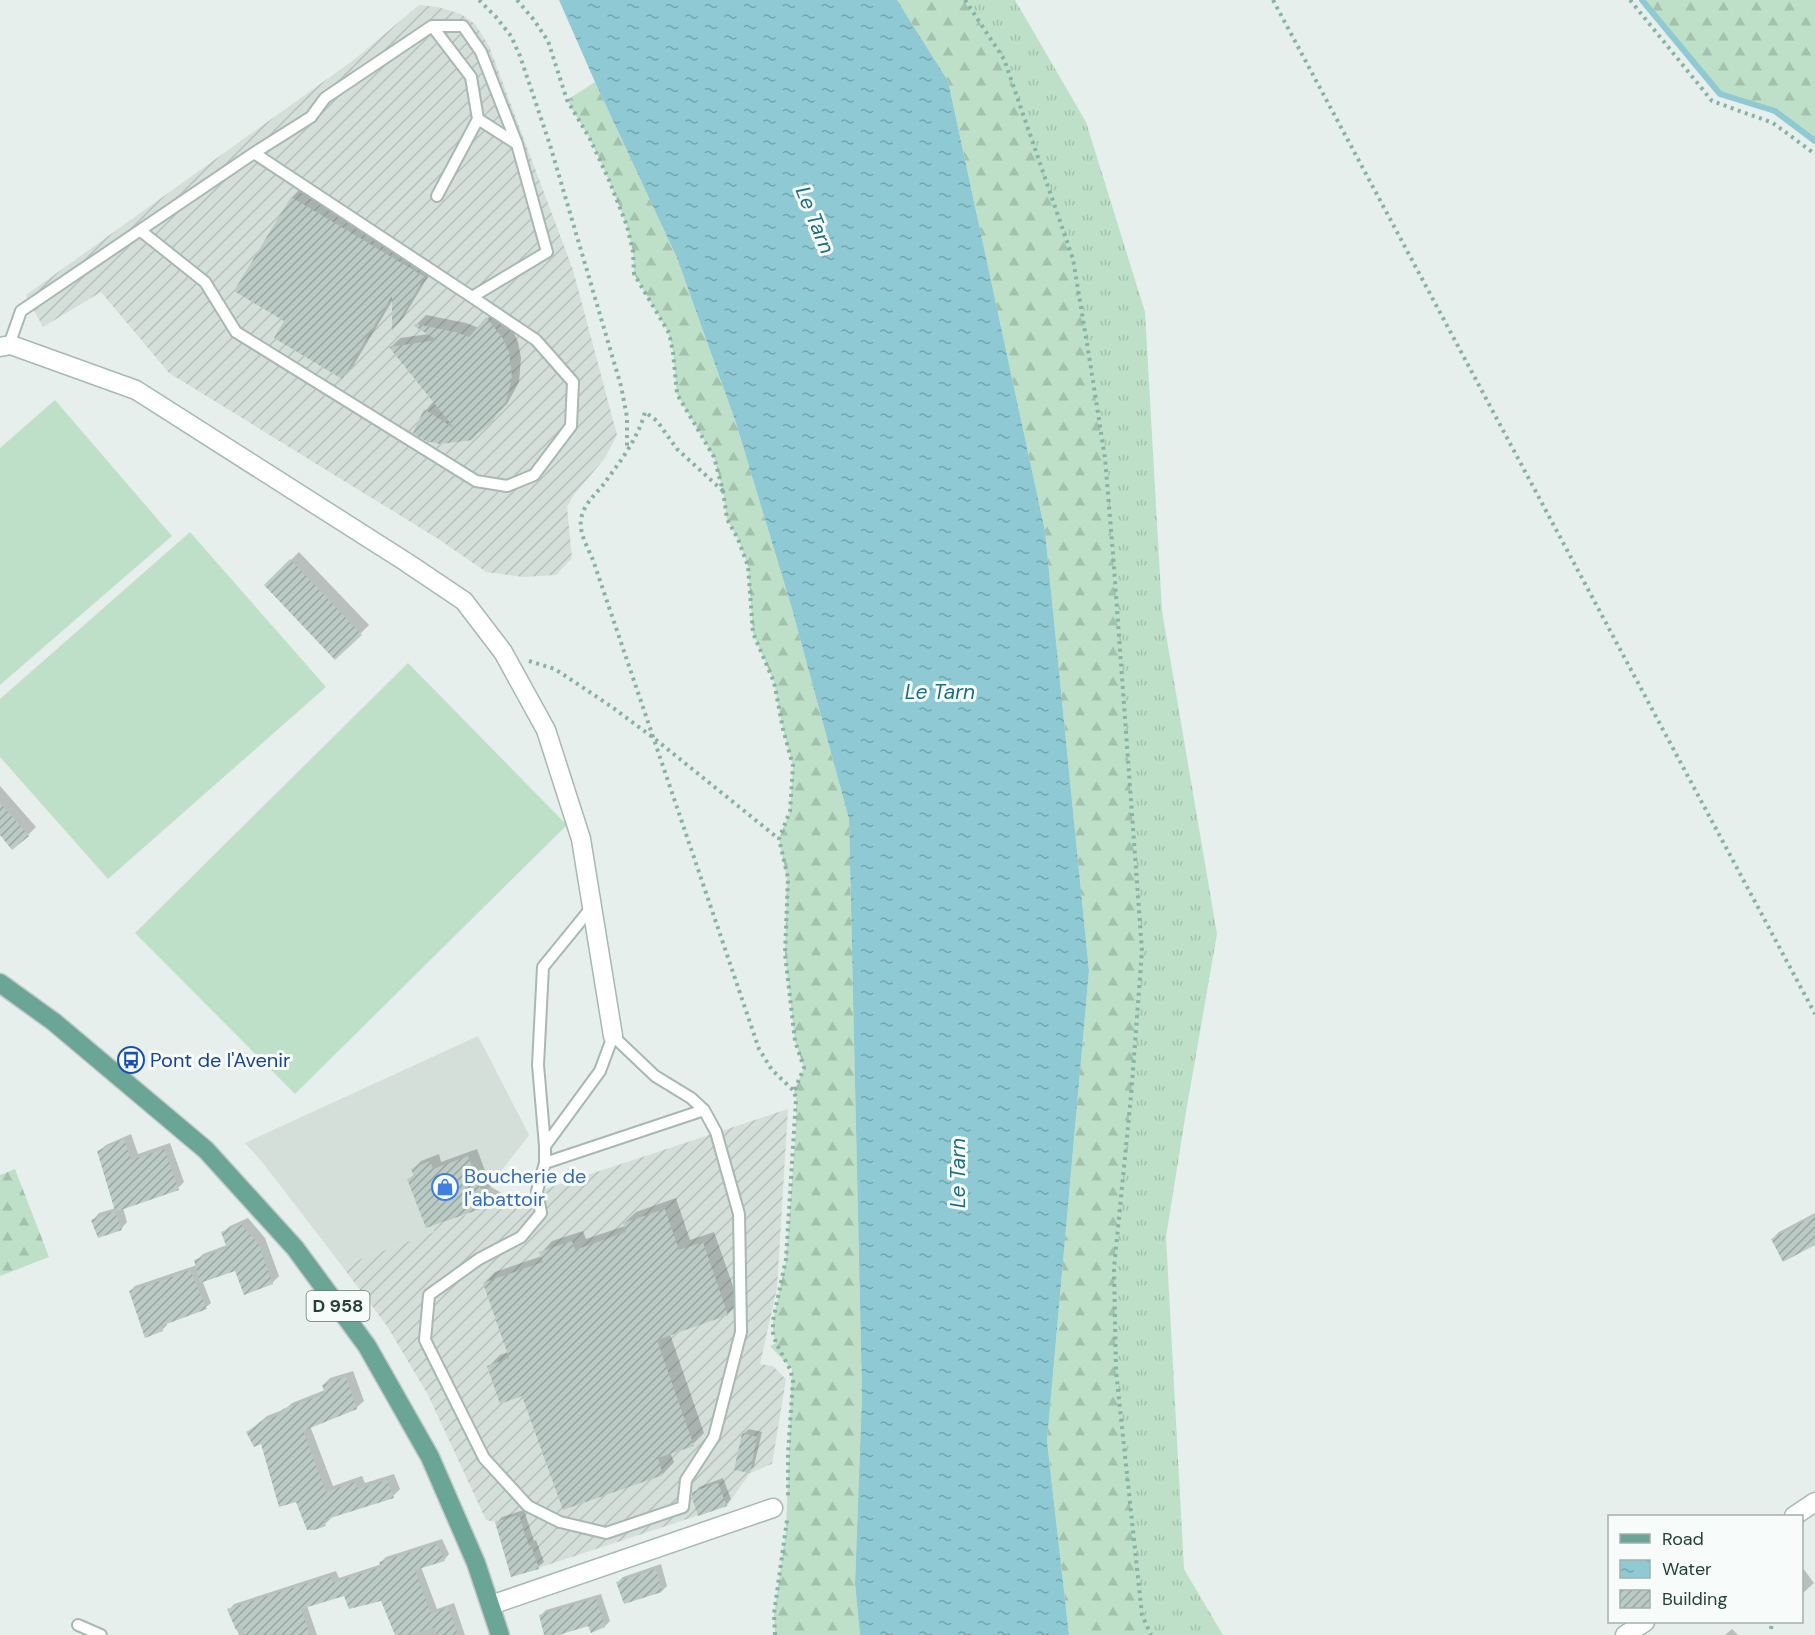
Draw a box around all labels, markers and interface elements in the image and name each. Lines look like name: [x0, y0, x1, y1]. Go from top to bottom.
water label: Le Tarn: [789, 182, 841, 258]
water label: Le Tarn: [905, 678, 975, 706]
bus stop icon: Pont de l'Avenir: [116, 1045, 146, 1075]
place label: Pont de l'Avenir: [150, 1047, 291, 1073]
water label: Le Tarn: [944, 1138, 972, 1208]
place label: Boucherie de l'abattoir: [464, 1163, 586, 1212]
shop icon: Boucherie de l'abattoir: [430, 1172, 460, 1202]
road number: D 958: [306, 1291, 370, 1321]
legend: [1608, 1515, 1803, 1623]
text: Road: [1662, 1527, 1704, 1551]
text: Water: [1662, 1557, 1712, 1581]
text: Building: [1662, 1587, 1727, 1611]

